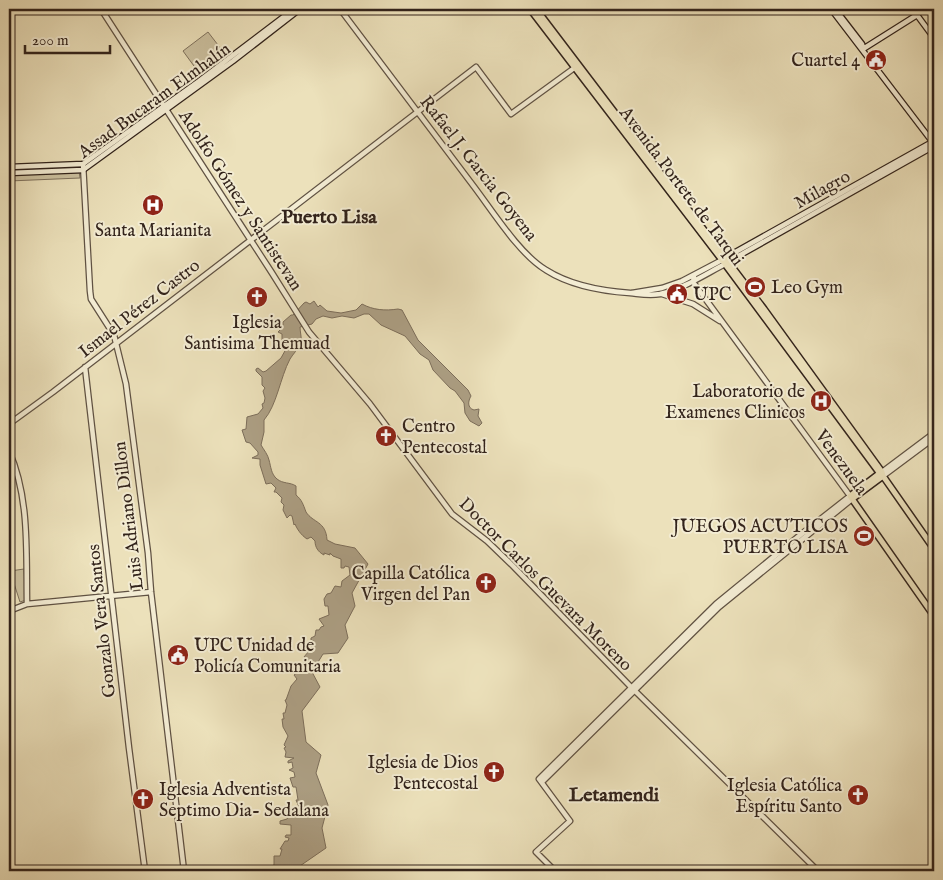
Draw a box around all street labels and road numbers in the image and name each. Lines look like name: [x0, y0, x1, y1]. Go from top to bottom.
street label: Assad Bucaram Elmhalín: [73, 38, 236, 165]
street label: Rafael J. Garcia Goyena: [414, 92, 542, 246]
street label: Avenida Portete de Tarqui: [613, 102, 748, 271]
street label: Adolfo Gómez y Santistevan: [172, 105, 307, 296]
street label: Milagro: [791, 165, 855, 215]
street label: Ismael Pérez Castro: [75, 254, 206, 364]
street label: Venezuela: [809, 425, 872, 500]
street label: Luis Adriano Dillon: [109, 440, 150, 591]
street label: Doctor Carlos Guevara Moreno: [453, 493, 637, 677]
street label: Gonzalo Vera Santos: [83, 543, 122, 699]

